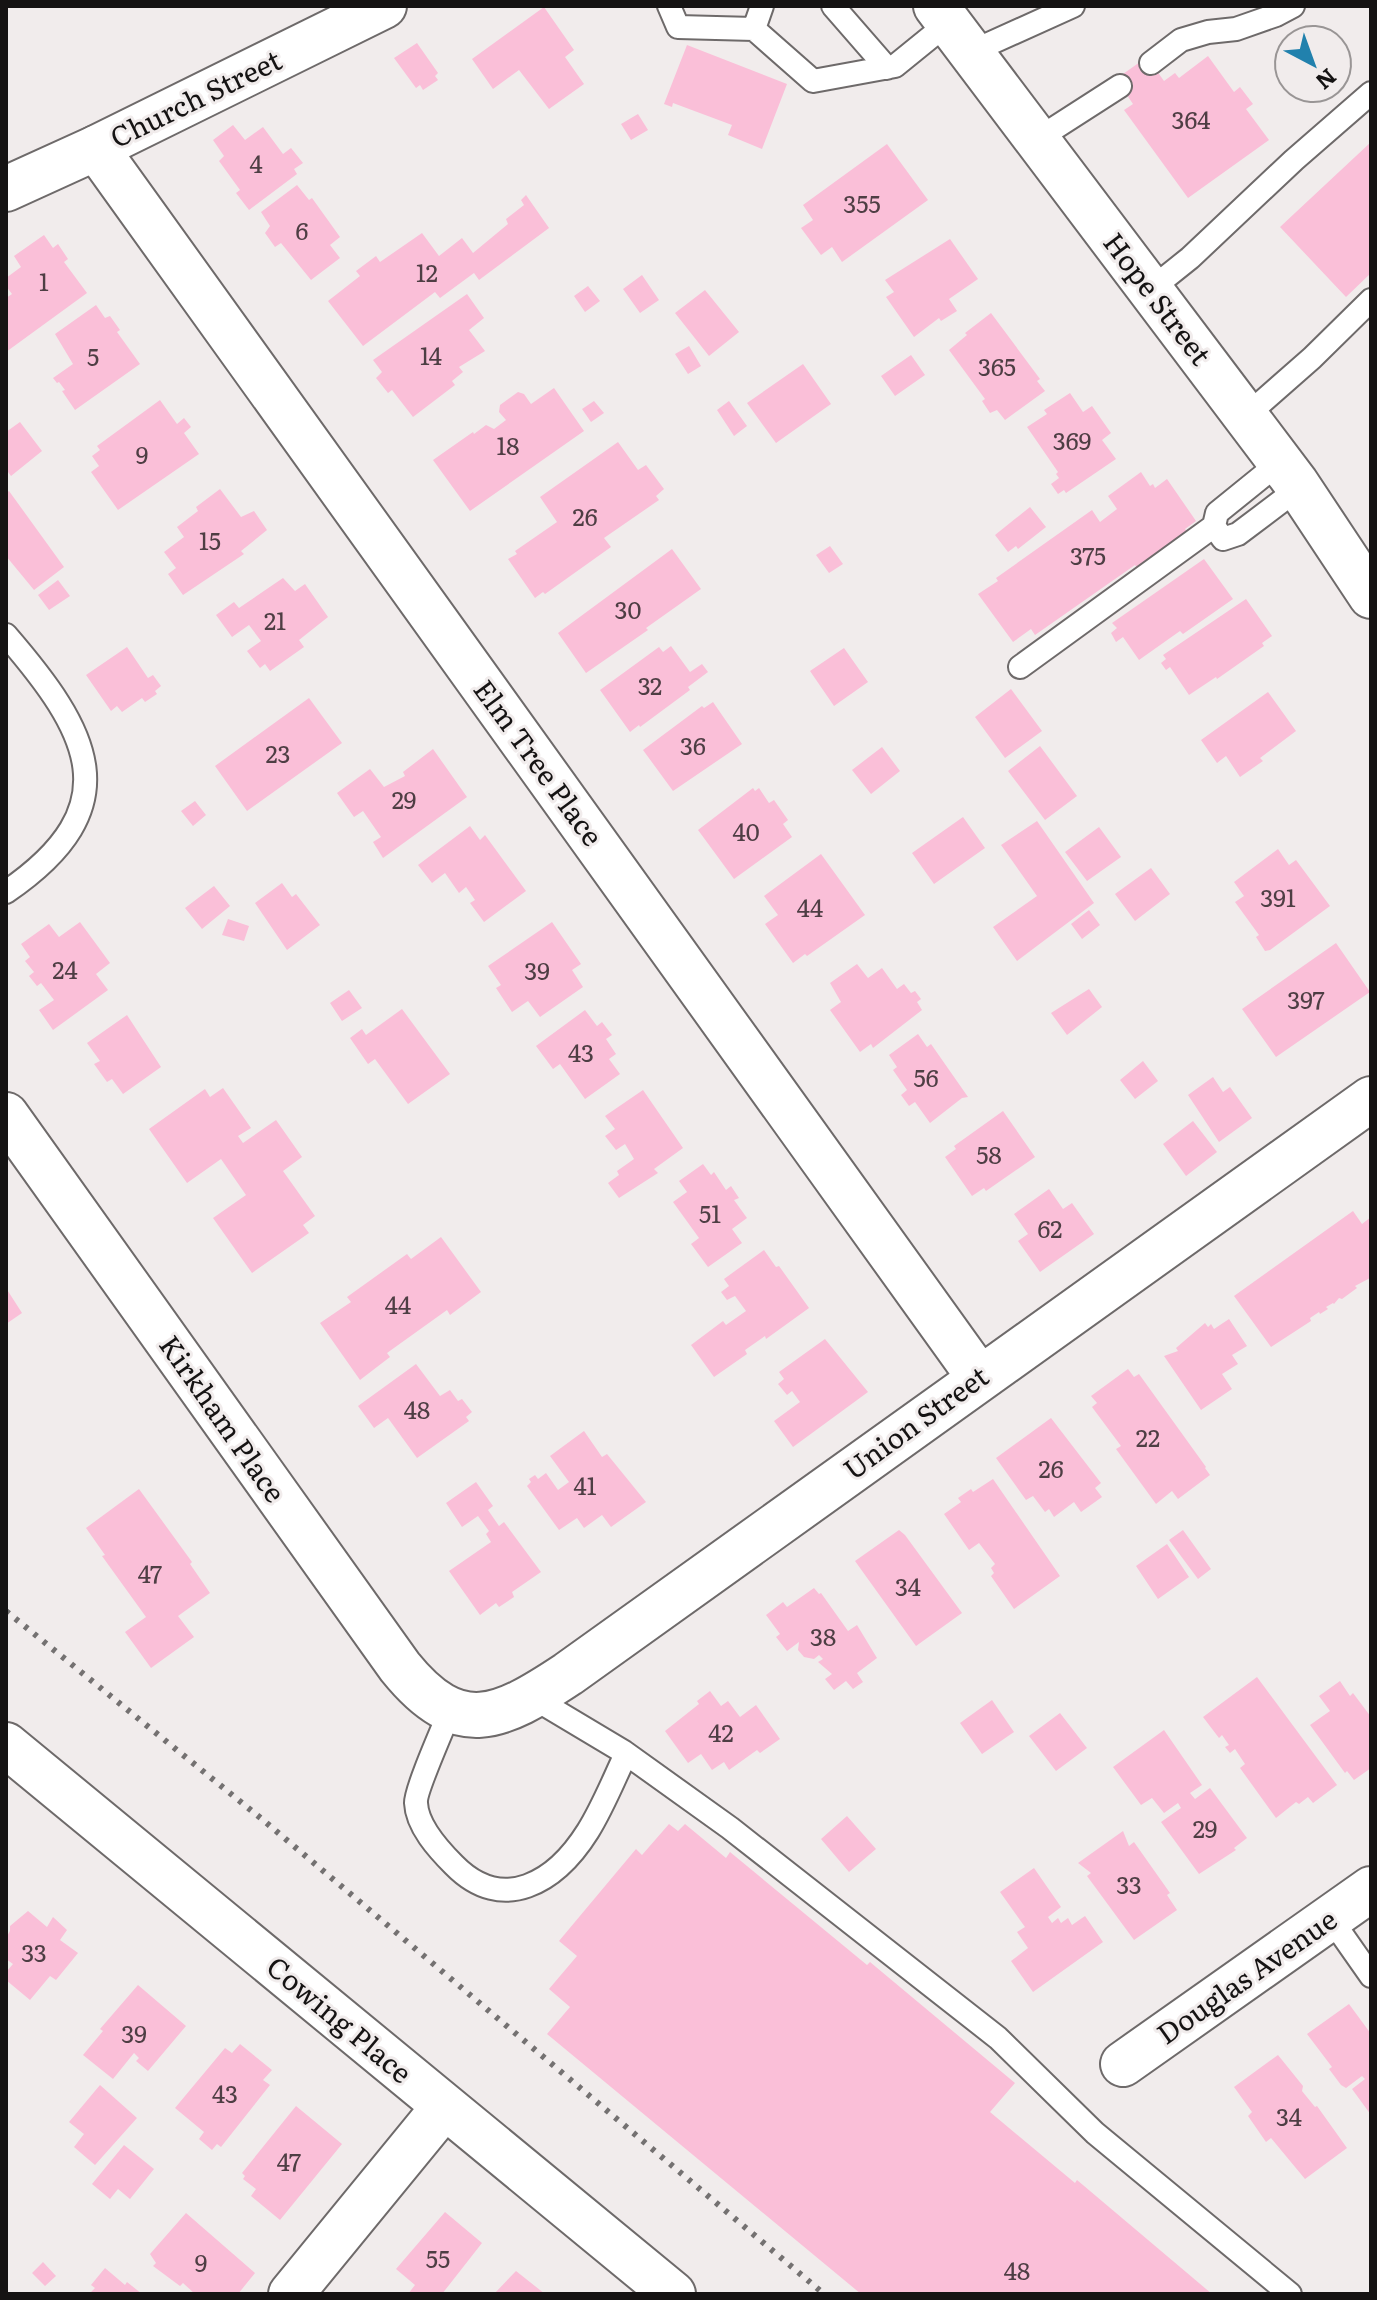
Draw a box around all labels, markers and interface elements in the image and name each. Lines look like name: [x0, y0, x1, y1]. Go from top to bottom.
north arrow: [1273, 24, 1353, 104]
street label: Church Street: [102, 37, 288, 157]
text: N: [1309, 62, 1345, 99]
house number: 364: [1171, 101, 1211, 136]
house number: 4: [249, 145, 263, 180]
house number: 355: [843, 185, 881, 220]
house number: 6: [296, 212, 309, 247]
street label: Hope Street: [1095, 223, 1223, 374]
house number: 12: [416, 254, 438, 289]
house number: 1: [39, 263, 49, 298]
house number: 14: [420, 337, 442, 372]
house number: 5: [87, 338, 99, 373]
house number: 365: [978, 348, 1016, 383]
house number: 369: [1053, 422, 1091, 457]
house number: 18: [497, 427, 520, 462]
house number: 9: [136, 436, 148, 471]
house number: 26: [572, 498, 598, 533]
house number: 15: [199, 522, 221, 557]
house number: 375: [1070, 537, 1106, 572]
house number: 30: [615, 591, 642, 626]
house number: 21: [264, 602, 286, 637]
house number: 32: [638, 667, 662, 702]
street label: Elm Tree Place: [465, 670, 614, 854]
house number: 36: [680, 727, 706, 762]
house number: 23: [265, 735, 291, 770]
house number: 29: [392, 781, 416, 816]
house number: 40: [732, 813, 760, 848]
house number: 391: [1260, 879, 1296, 914]
house number: 44: [797, 889, 823, 924]
house number: 24: [52, 951, 78, 986]
house number: 39: [524, 952, 550, 987]
house number: 397: [1287, 981, 1325, 1016]
house number: 43: [568, 1034, 594, 1069]
house number: 56: [913, 1059, 939, 1094]
house number: 58: [976, 1136, 1002, 1171]
house number: 51: [699, 1195, 721, 1230]
house number: 62: [1037, 1210, 1063, 1245]
house number: 44: [385, 1286, 411, 1321]
street label: Kirkham Place: [150, 1326, 297, 1510]
street label: Union Street: [834, 1354, 997, 1488]
house number: 48: [404, 1391, 430, 1426]
house number: 22: [1136, 1419, 1160, 1454]
house number: 26: [1038, 1450, 1064, 1485]
house number: 41: [574, 1467, 597, 1502]
house number: 47: [138, 1555, 162, 1590]
house number: 34: [895, 1568, 921, 1603]
house number: 38: [810, 1618, 836, 1653]
house number: 42: [708, 1714, 734, 1749]
house number: 29: [1193, 1810, 1217, 1845]
house number: 33: [1116, 1866, 1142, 1901]
street label: Douglas Avenue: [1147, 1897, 1345, 2053]
house number: 33: [21, 1934, 47, 1969]
street label: Cowing Place: [258, 1945, 422, 2092]
house number: 39: [121, 2015, 147, 2050]
house number: 43: [212, 2075, 238, 2110]
house number: 34: [1276, 2098, 1302, 2133]
house number: 47: [277, 2143, 301, 2178]
house number: 55: [426, 2240, 450, 2275]
house number: 9: [195, 2244, 207, 2279]
house number: 48: [1004, 2252, 1030, 2287]

